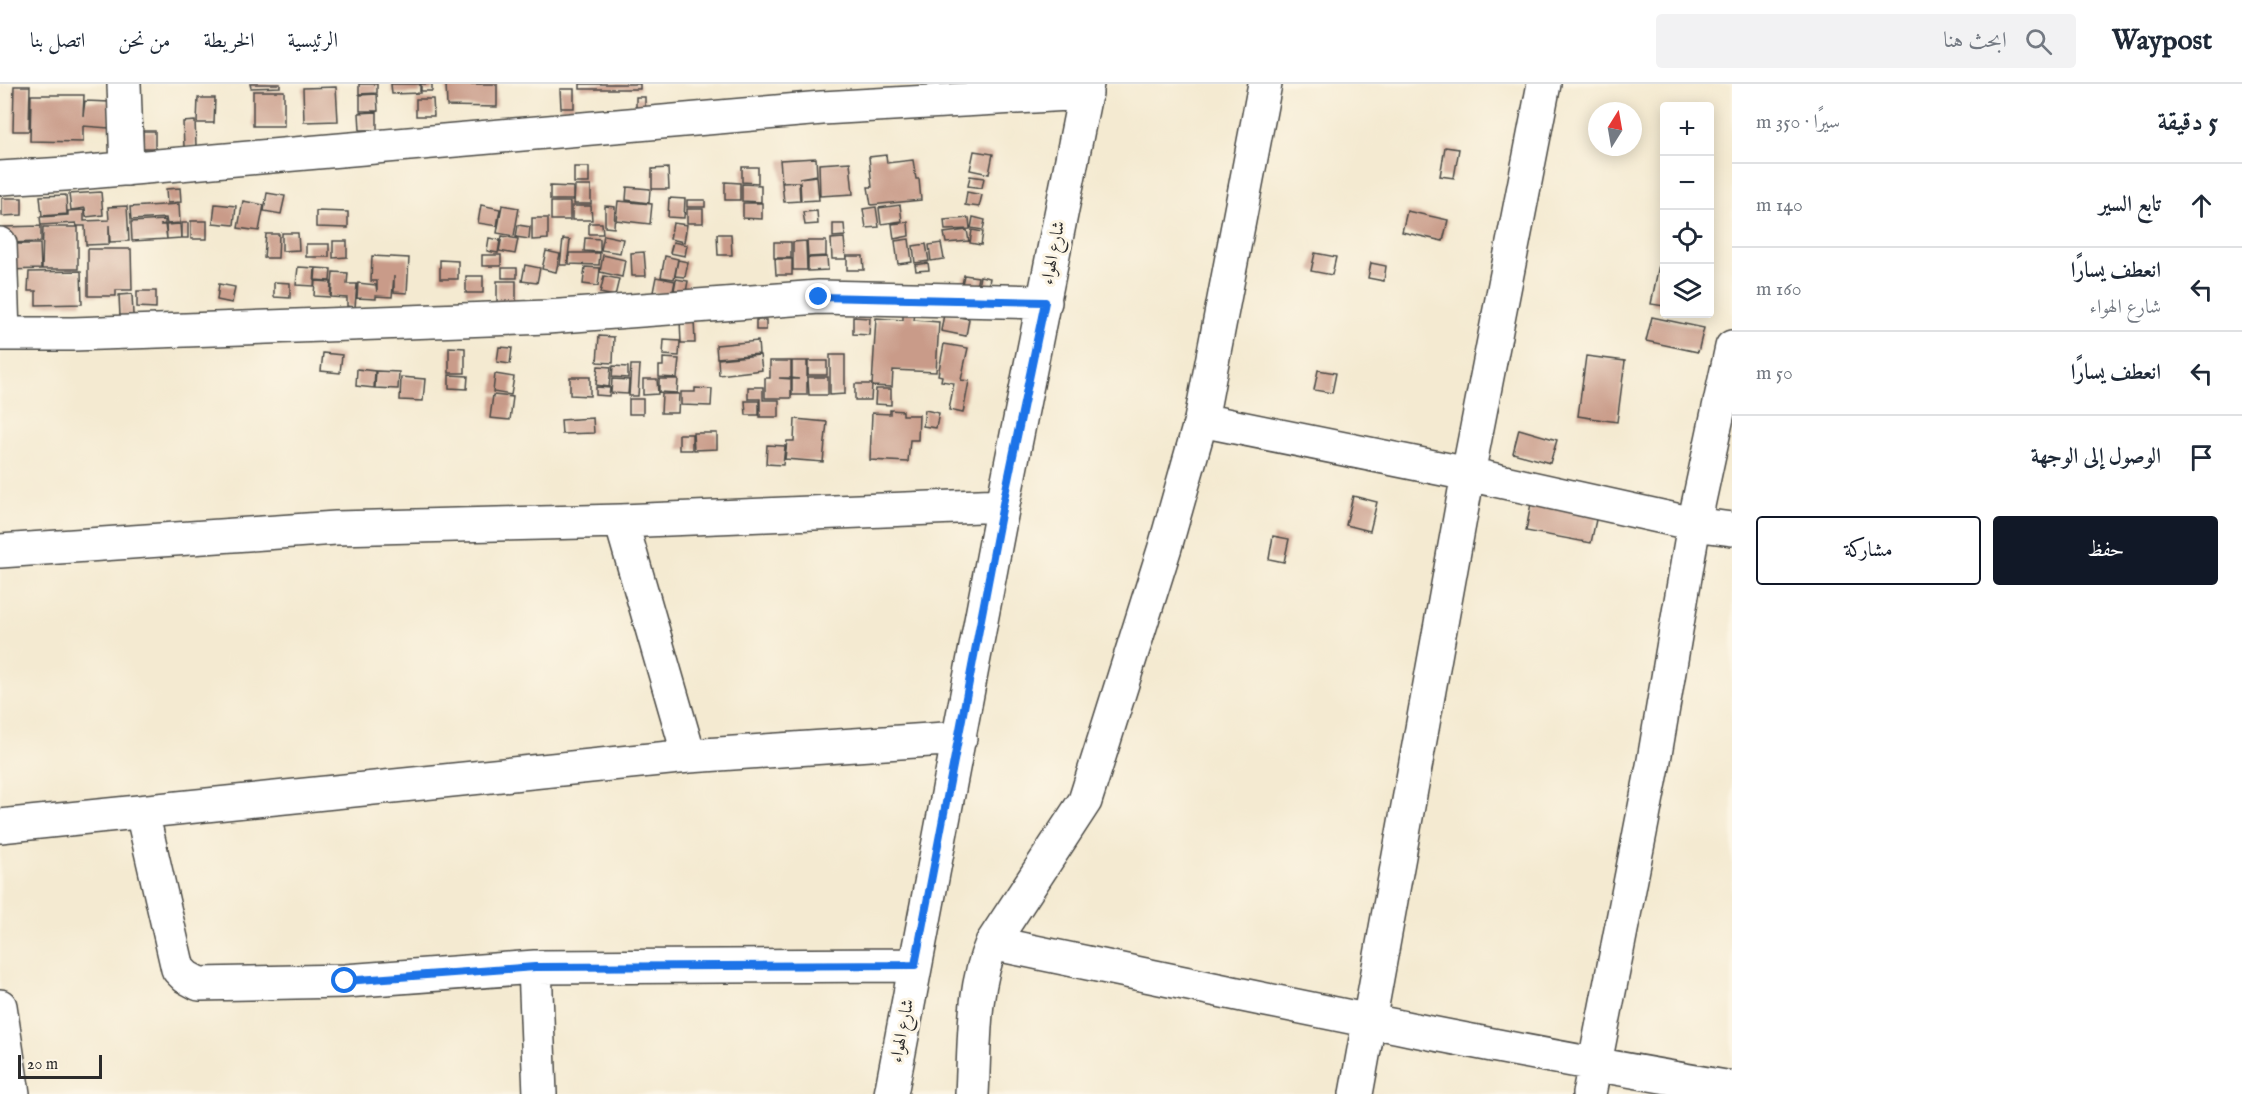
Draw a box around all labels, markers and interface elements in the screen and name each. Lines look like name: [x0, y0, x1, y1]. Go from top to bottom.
search box: [1656, 14, 2076, 68]
text: Waypost: [2112, 24, 2212, 59]
icon: search: [2022, 25, 2055, 58]
text: ابحث هنا: [1943, 27, 2007, 55]
text: اتصل بنا: [30, 28, 85, 55]
text: من نحن: [118, 28, 170, 55]
text: الخريطة: [203, 28, 255, 55]
text: الرئيسية: [288, 28, 338, 55]
north arrow: [1588, 102, 1642, 156]
map controls: [1660, 102, 1714, 318]
button: +: [1660, 102, 1714, 156]
text: 5 دقيقة: [2158, 106, 2218, 139]
text: سيرًا · 350 m: [1756, 110, 1840, 135]
button: −: [1660, 156, 1714, 210]
icon: ahead: [2185, 189, 2218, 222]
text: تابع السير: [2099, 191, 2161, 219]
text: 140 m: [1756, 193, 1803, 218]
button: locate: [1660, 210, 1714, 264]
street label: شارع الهواء: [1037, 219, 1073, 287]
text: انعطف يسارًا: [2071, 257, 2161, 285]
button: layers: [1660, 264, 1714, 318]
icon: left: [2185, 273, 2218, 306]
text: 160 m: [1756, 277, 1802, 302]
route end: [805, 283, 831, 309]
text: شارع الهواء: [2089, 295, 2161, 320]
icon: left: [2185, 357, 2218, 390]
text: انعطف يسارًا: [2071, 359, 2161, 387]
text: 50 m: [1756, 361, 1793, 386]
icon: arrive: [2185, 441, 2218, 474]
text: الوصول إلى الوجهة: [2031, 443, 2161, 471]
button: مشاركة: [1756, 516, 1981, 585]
button: حفظ: [1993, 516, 2218, 585]
route start: [331, 967, 357, 993]
street label: شارع الهواء: [886, 997, 922, 1065]
scale bar: [18, 1052, 102, 1080]
text: 20 m: [27, 1055, 58, 1075]

